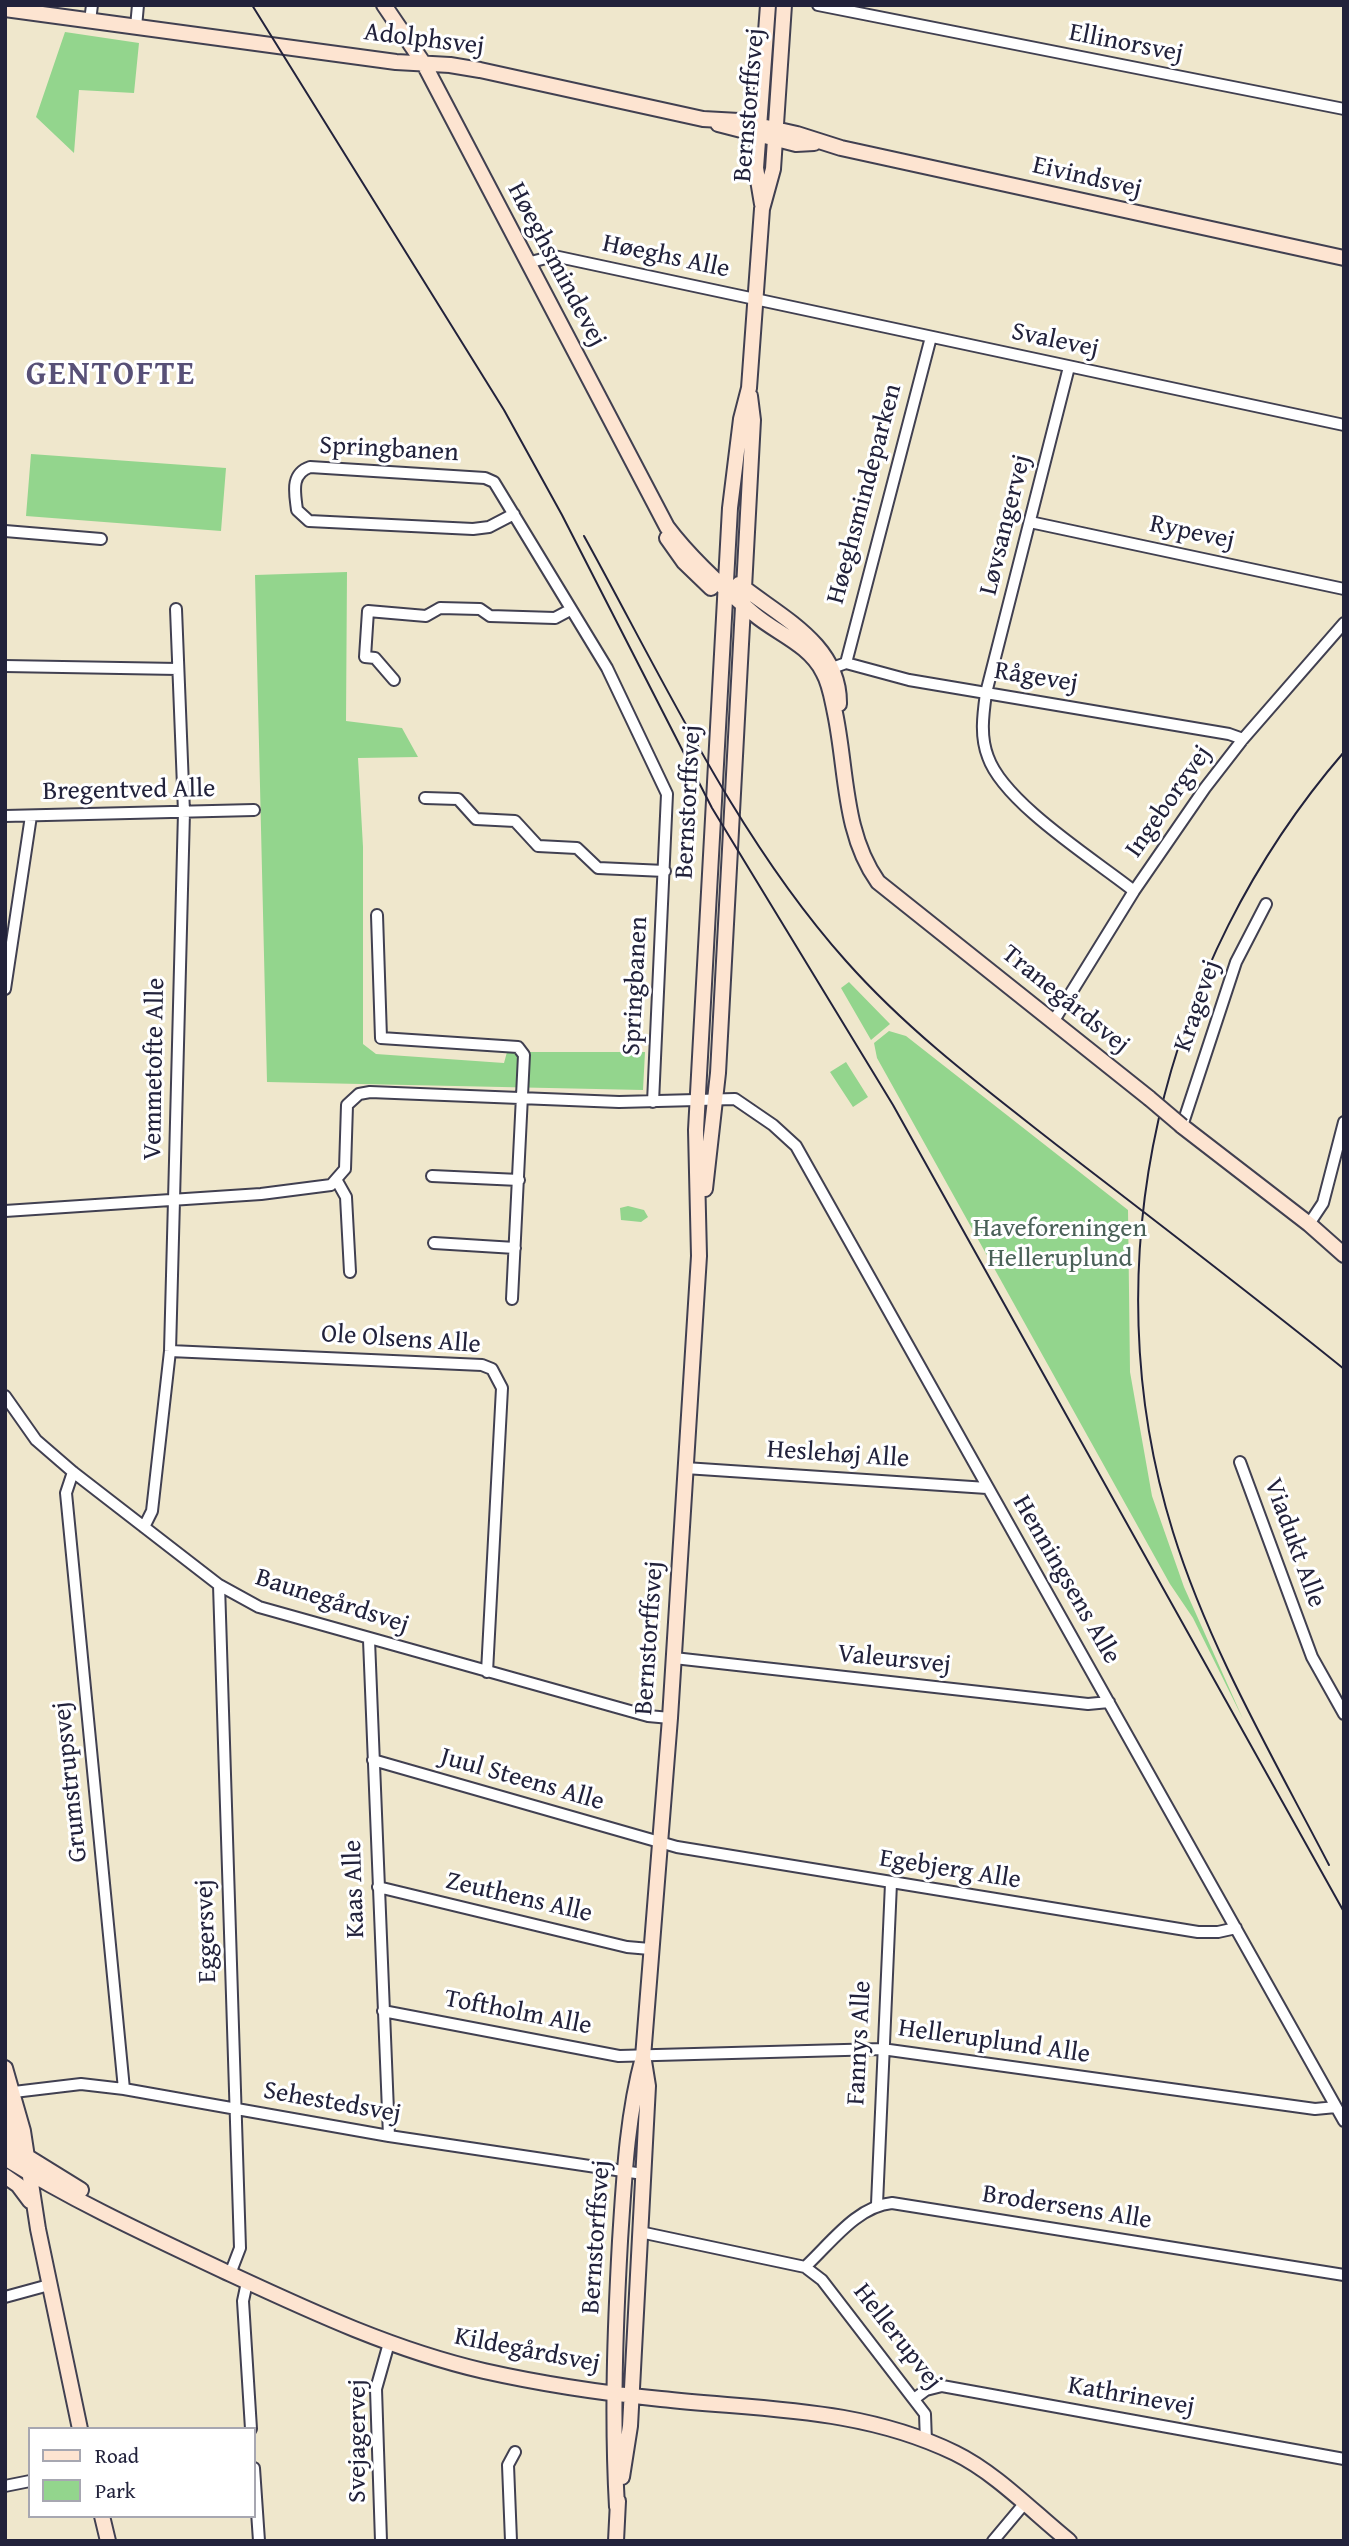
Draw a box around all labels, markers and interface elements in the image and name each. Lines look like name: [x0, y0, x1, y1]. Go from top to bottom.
street label: Adolphsvej: [362, 17, 486, 63]
street label: Ellinorsvej: [1066, 18, 1186, 70]
street label: Bernstorffsvej: [728, 27, 772, 183]
street label: Eivindsvej: [1029, 150, 1145, 206]
street label: Høeghsmindevej: [500, 178, 612, 352]
street label: Høeghs Alle: [600, 228, 732, 286]
street label: Svalevej: [1009, 317, 1101, 365]
district label: GENTOFTE: [27, 356, 195, 396]
street label: Høeghsmindeparken: [821, 381, 909, 607]
street label: Springbanen: [319, 431, 459, 469]
street label: Løvsangervej: [974, 452, 1038, 598]
street label: Rypevej: [1147, 509, 1237, 557]
street label: Rågevej: [992, 656, 1080, 700]
street label: Bernstorffsvej: [669, 724, 709, 880]
street label: Ingeborgvej: [1119, 740, 1219, 864]
street label: Bregentved Alle: [42, 774, 216, 808]
street label: Springbanen: [617, 916, 655, 1056]
street label: Tranegårdsvej: [995, 939, 1135, 1061]
street label: Kragevej: [1168, 956, 1228, 1056]
street label: Vemmetofte Alle: [138, 977, 172, 1161]
park label: Haveforeningen Helleruplund: [973, 1213, 1147, 1274]
street label: Ole Olsens Alle: [320, 1319, 482, 1361]
street label: Heslehøj Alle: [766, 1434, 910, 1476]
street label: Viadukt Alle: [1256, 1474, 1332, 1612]
street label: Henningsens Alle: [1005, 1490, 1127, 1670]
street label: Bernstorffsvej: [629, 1560, 671, 1716]
street label: Baunegårdsvej: [251, 1563, 413, 1641]
street label: Valeursvej: [836, 1639, 952, 1681]
street label: Grumstrupsvej: [47, 1700, 95, 1864]
street label: Juul Steens Alle: [437, 1742, 607, 1818]
street label: Kaas Alle: [338, 1839, 372, 1939]
street label: Egebjerg Alle: [877, 1843, 1023, 1897]
street label: Zeuthens Alle: [443, 1866, 595, 1930]
street label: Eggersvej: [190, 1879, 224, 1983]
street label: Fannys Alle: [841, 1980, 879, 2106]
street label: Toftholm Alle: [442, 1983, 594, 2043]
street label: Helleruplund Alle: [896, 2013, 1092, 2071]
street label: Sehestedsvej: [261, 2076, 403, 2130]
street label: Bernstorffsvej: [576, 2159, 618, 2315]
street label: Brodersens Alle: [980, 2179, 1154, 2237]
street label: Hellerupvej: [846, 2278, 948, 2396]
street label: Kildegårdsvej: [452, 2322, 602, 2380]
street label: Kathrinevej: [1065, 2371, 1197, 2423]
street label: Svejagervej: [342, 2379, 374, 2503]
legend: [28, 2427, 256, 2518]
text: Road: [95, 2440, 139, 2471]
text: Park: [95, 2475, 136, 2506]

